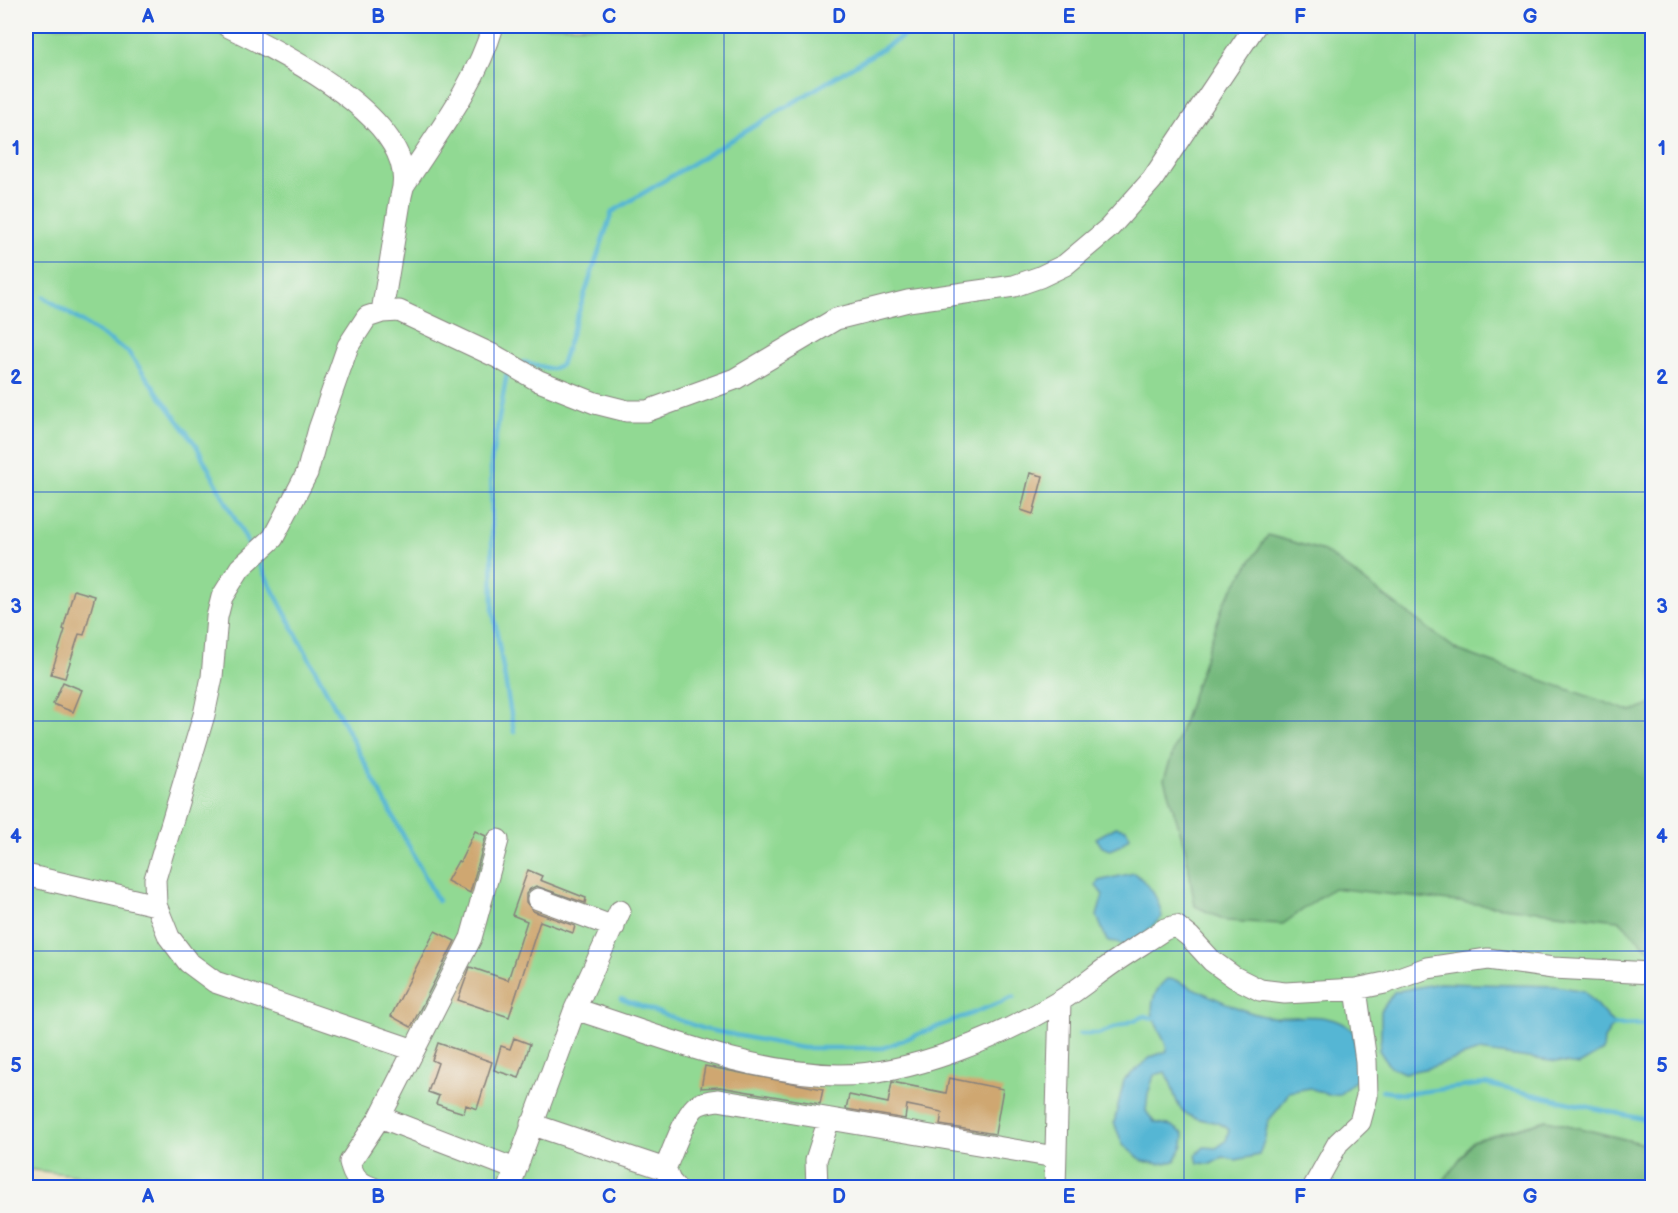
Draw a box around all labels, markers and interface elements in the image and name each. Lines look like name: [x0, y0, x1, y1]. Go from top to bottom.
text: A: [141, 5, 155, 29]
text: B: [371, 5, 385, 29]
text: C: [602, 5, 616, 29]
text: D: [832, 5, 846, 29]
text: E: [1063, 5, 1076, 29]
text: F: [1294, 5, 1306, 29]
text: G: [1523, 5, 1538, 29]
text: 1: [12, 137, 20, 161]
text: 1: [1658, 137, 1666, 161]
text: 2: [10, 366, 22, 390]
text: 2: [1656, 366, 1668, 390]
text: 3: [10, 595, 22, 619]
text: 3: [1656, 595, 1668, 619]
text: 4: [10, 825, 22, 849]
text: 4: [1656, 825, 1668, 849]
text: 5: [10, 1054, 22, 1078]
text: 5: [1656, 1054, 1668, 1078]
text: A: [141, 1185, 155, 1209]
text: B: [371, 1185, 385, 1209]
text: C: [602, 1185, 616, 1209]
text: D: [832, 1185, 846, 1209]
text: E: [1063, 1185, 1076, 1209]
text: F: [1294, 1185, 1306, 1209]
text: G: [1523, 1185, 1538, 1209]

